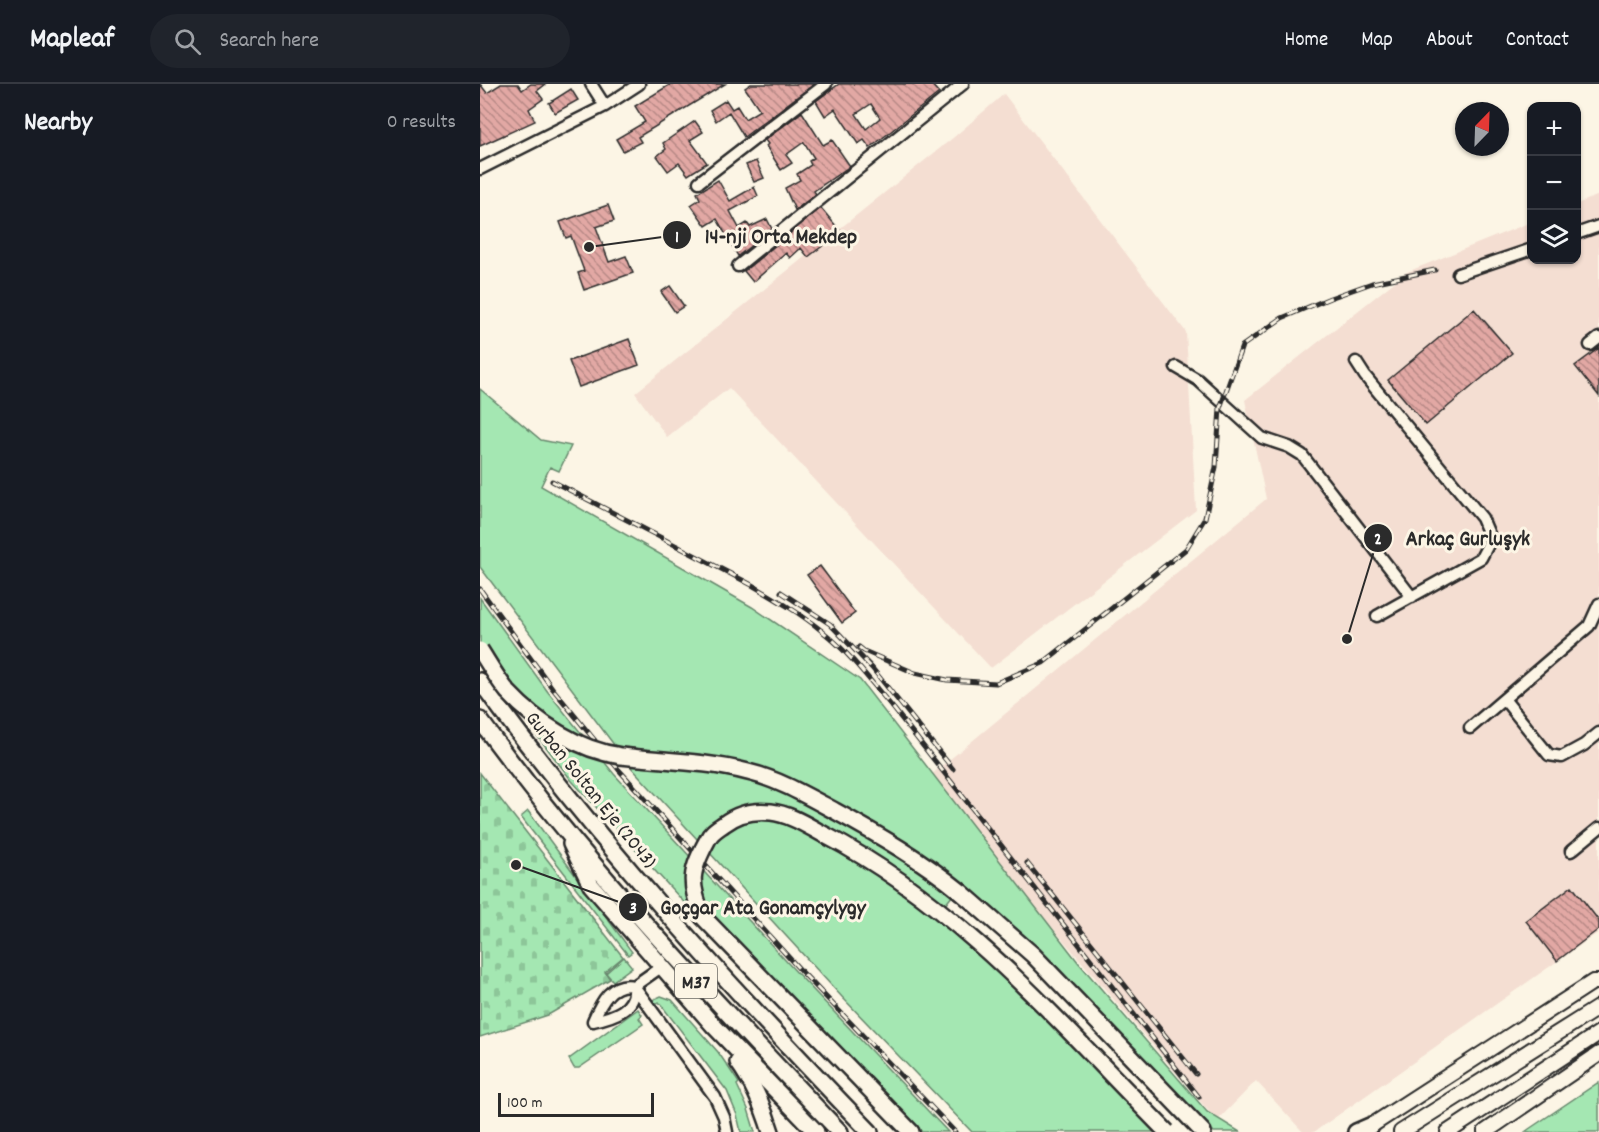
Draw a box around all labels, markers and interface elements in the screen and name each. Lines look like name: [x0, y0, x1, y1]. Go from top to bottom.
search box: [150, 14, 570, 68]
text: Mapleaf: [30, 21, 114, 61]
icon: search: [171, 25, 204, 58]
text: Search here: [219, 26, 319, 57]
text: Home: [1284, 26, 1328, 56]
text: Map: [1361, 26, 1393, 56]
text: About: [1426, 26, 1473, 56]
text: Contact: [1506, 26, 1569, 56]
north arrow: [1455, 102, 1509, 156]
map controls: [1527, 102, 1581, 264]
button: +: [1527, 102, 1581, 156]
text: Nearby: [24, 105, 92, 142]
text: 0 results: [387, 109, 456, 137]
button: −: [1527, 156, 1581, 210]
button: layers: [1527, 210, 1581, 264]
callout: 14-nji Orta Mekdep: [662, 215, 869, 255]
text: 14-nji Orta Mekdep: [705, 223, 857, 254]
text: 1: [675, 226, 679, 251]
callout: Arkaç Gurluşyk: [1363, 518, 1542, 558]
text: Arkaç Gurluşyk: [1406, 525, 1530, 556]
text: 2: [1374, 528, 1382, 553]
street label: Gurban Soltan Eje (2043): [517, 706, 663, 876]
callout: Goçgar Ata Gonamçylygy: [618, 887, 878, 927]
text: Goçgar Ata Gonamçylygy: [660, 894, 867, 925]
text: 3: [629, 897, 637, 922]
road number: M37: [675, 964, 717, 998]
scale bar: [498, 1090, 654, 1118]
text: 100 m: [507, 1092, 543, 1115]

